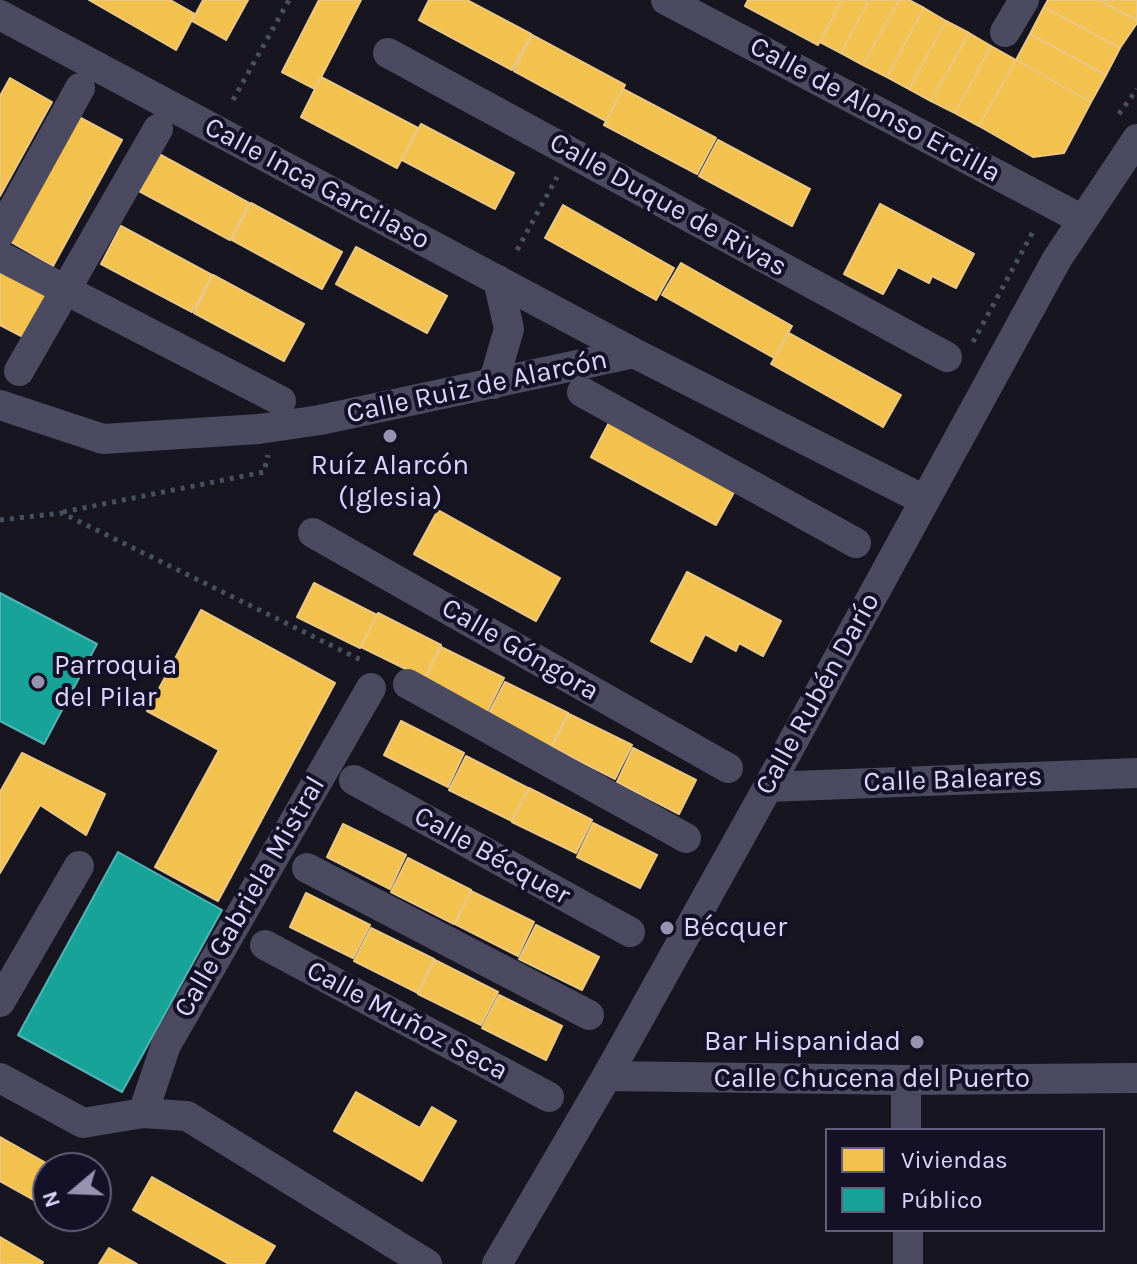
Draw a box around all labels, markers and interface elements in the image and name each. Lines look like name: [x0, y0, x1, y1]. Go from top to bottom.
street label: Calle de Alonso Ercilla: [744, 30, 1006, 190]
street label: Calle Inca Garcilaso: [199, 110, 435, 258]
street label: Calle Duque de Rivas: [543, 126, 793, 284]
street label: Calle Ruiz de Alarcón: [344, 343, 610, 431]
marker: Ruíz Alarcón (Iglesia): [381, 427, 399, 445]
place label: Ruíz Alarcón (Iglesia): [311, 449, 469, 515]
street label: Calle Rubén Darío: [749, 587, 887, 801]
street label: Calle Góngora: [435, 591, 605, 709]
place label: Parroquia del Pilar: [54, 649, 178, 715]
marker: Parroquia del Pilar: [29, 673, 47, 691]
street label: Calle Baleares: [863, 760, 1043, 800]
street label: Calle Gabriela Mistral: [167, 770, 333, 1024]
street label: Calle Bécquer: [408, 799, 576, 913]
place label: Bécquer: [683, 911, 787, 945]
marker: Bécquer: [658, 919, 676, 937]
street label: Calle Muñoz Seca: [301, 954, 513, 1088]
place label: Bar Hispanidad: [704, 1025, 901, 1059]
marker: Bar Hispanidad: [908, 1033, 926, 1051]
street label: Calle Chucena del Puerto: [714, 1062, 1030, 1096]
legend: [825, 1128, 1105, 1232]
text: Viviendas: [901, 1146, 1008, 1174]
north arrow: [32, 1152, 112, 1232]
text: Público: [901, 1186, 982, 1214]
text: N: [36, 1187, 66, 1211]

